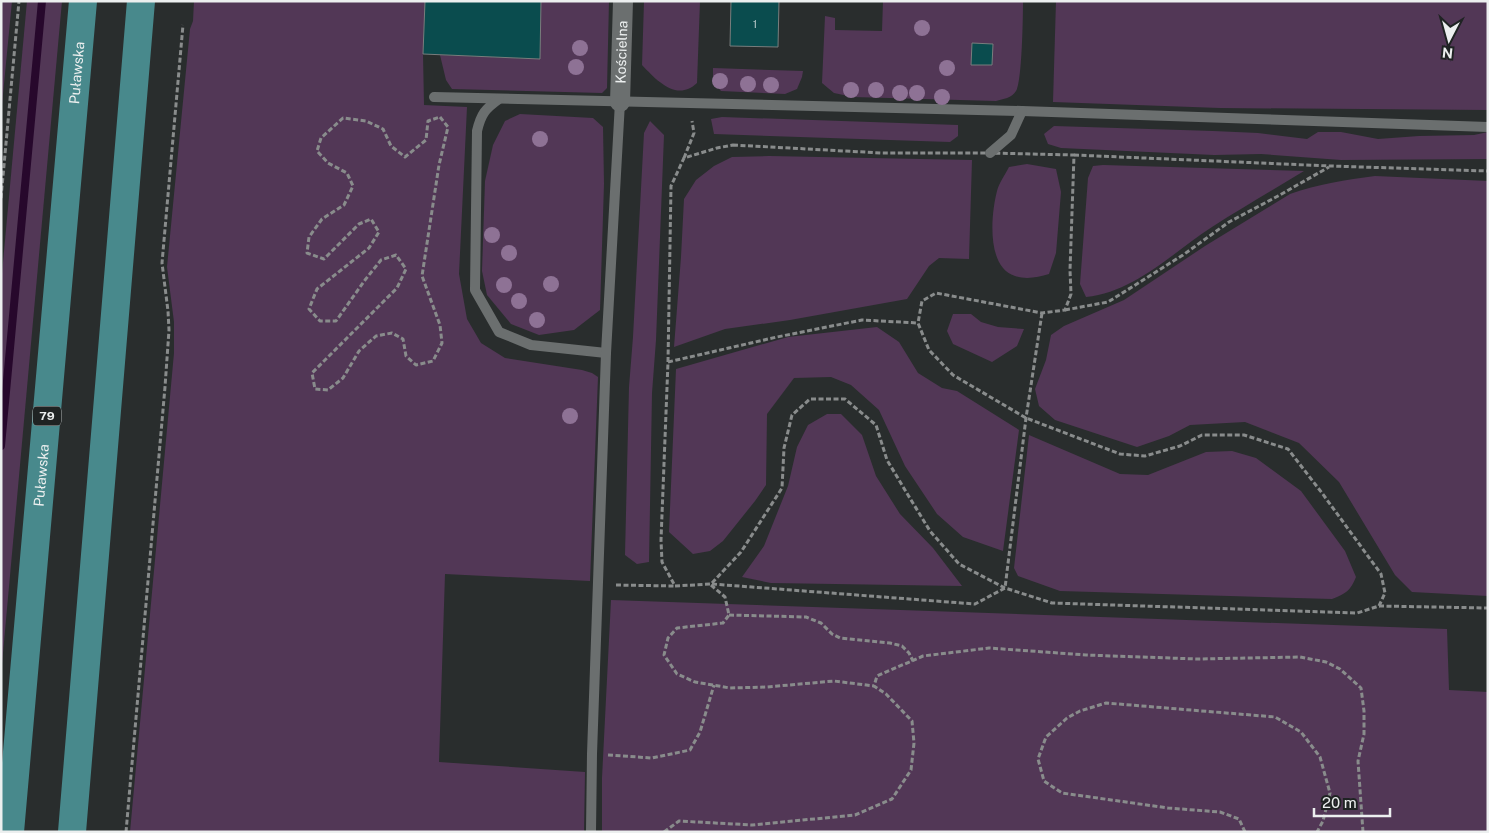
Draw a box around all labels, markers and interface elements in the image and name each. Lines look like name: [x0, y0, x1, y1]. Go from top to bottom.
north arrow: [1424, 15, 1474, 65]
house number: 1: [753, 18, 757, 30]
street label: Kościelna: [613, 20, 630, 84]
street label: Puławska: [66, 41, 87, 105]
text: N: [1441, 44, 1454, 61]
road number: 79: [33, 406, 61, 426]
street label: Puławska: [31, 443, 52, 507]
scale bar: [1314, 786, 1390, 818]
text: 20 m: [1322, 794, 1357, 811]

